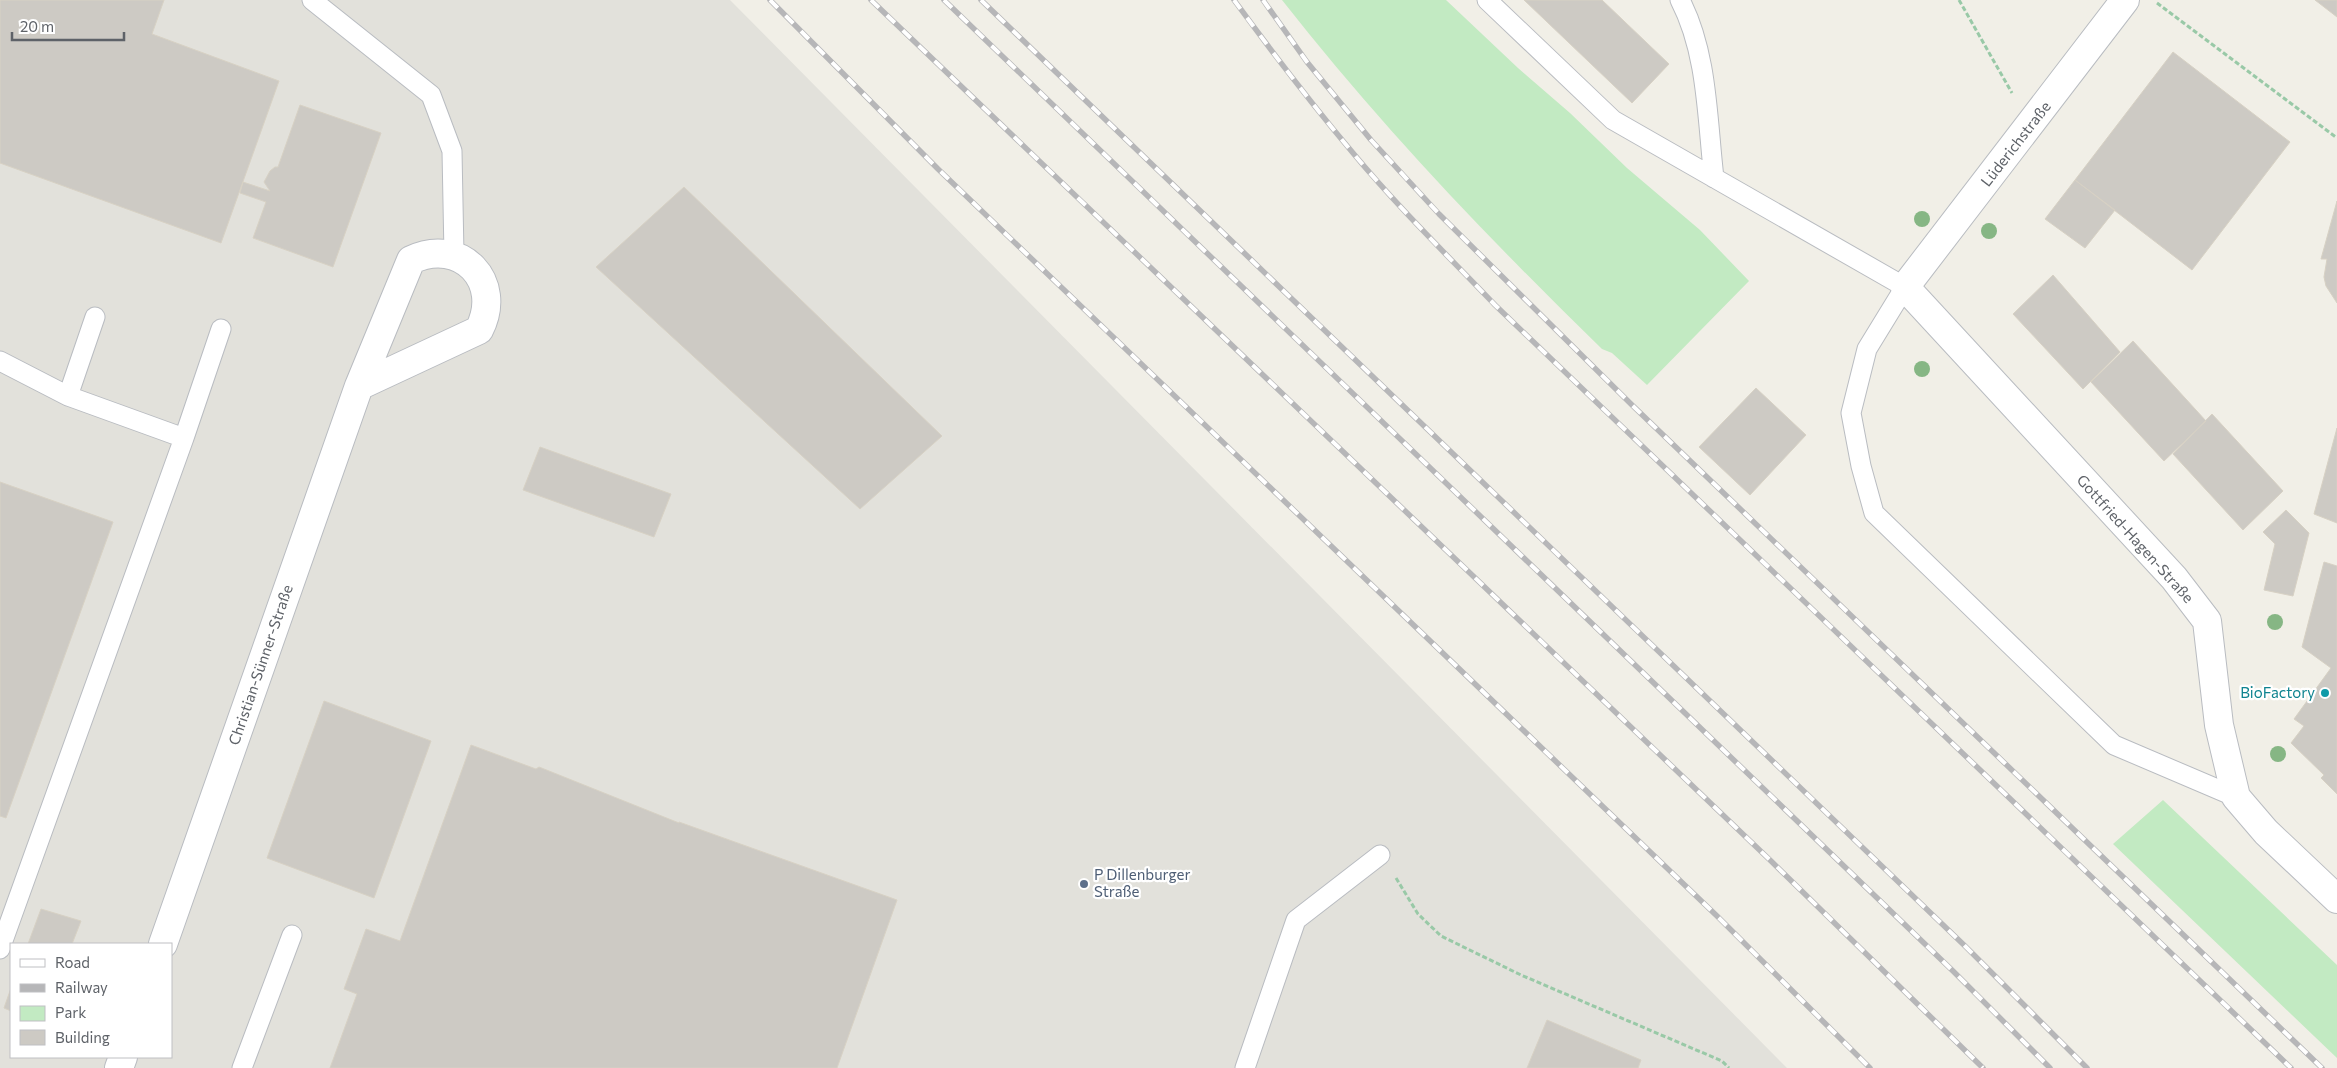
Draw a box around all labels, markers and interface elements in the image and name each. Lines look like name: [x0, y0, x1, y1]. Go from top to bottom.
scale bar: [12, 10, 125, 42]
text: 20 m: [20, 17, 54, 35]
street label: Lüderichstraße: [1976, 97, 2054, 190]
street label: Gottfried-Hagen-Straße: [2073, 471, 2198, 606]
street label: Christian-Sünner-Straße: [224, 582, 296, 747]
place label: BioFactory: [2240, 683, 2315, 701]
marker: BioFactory: [2319, 687, 2331, 699]
place label: P Dillenburger Straße: [1094, 865, 1190, 900]
marker: P Dillenburger Straße: [1078, 878, 1090, 890]
legend: [10, 943, 172, 1058]
text: Road: [55, 953, 90, 971]
text: Railway: [55, 978, 108, 996]
text: Park: [55, 1003, 86, 1021]
text: Building: [55, 1028, 110, 1046]

